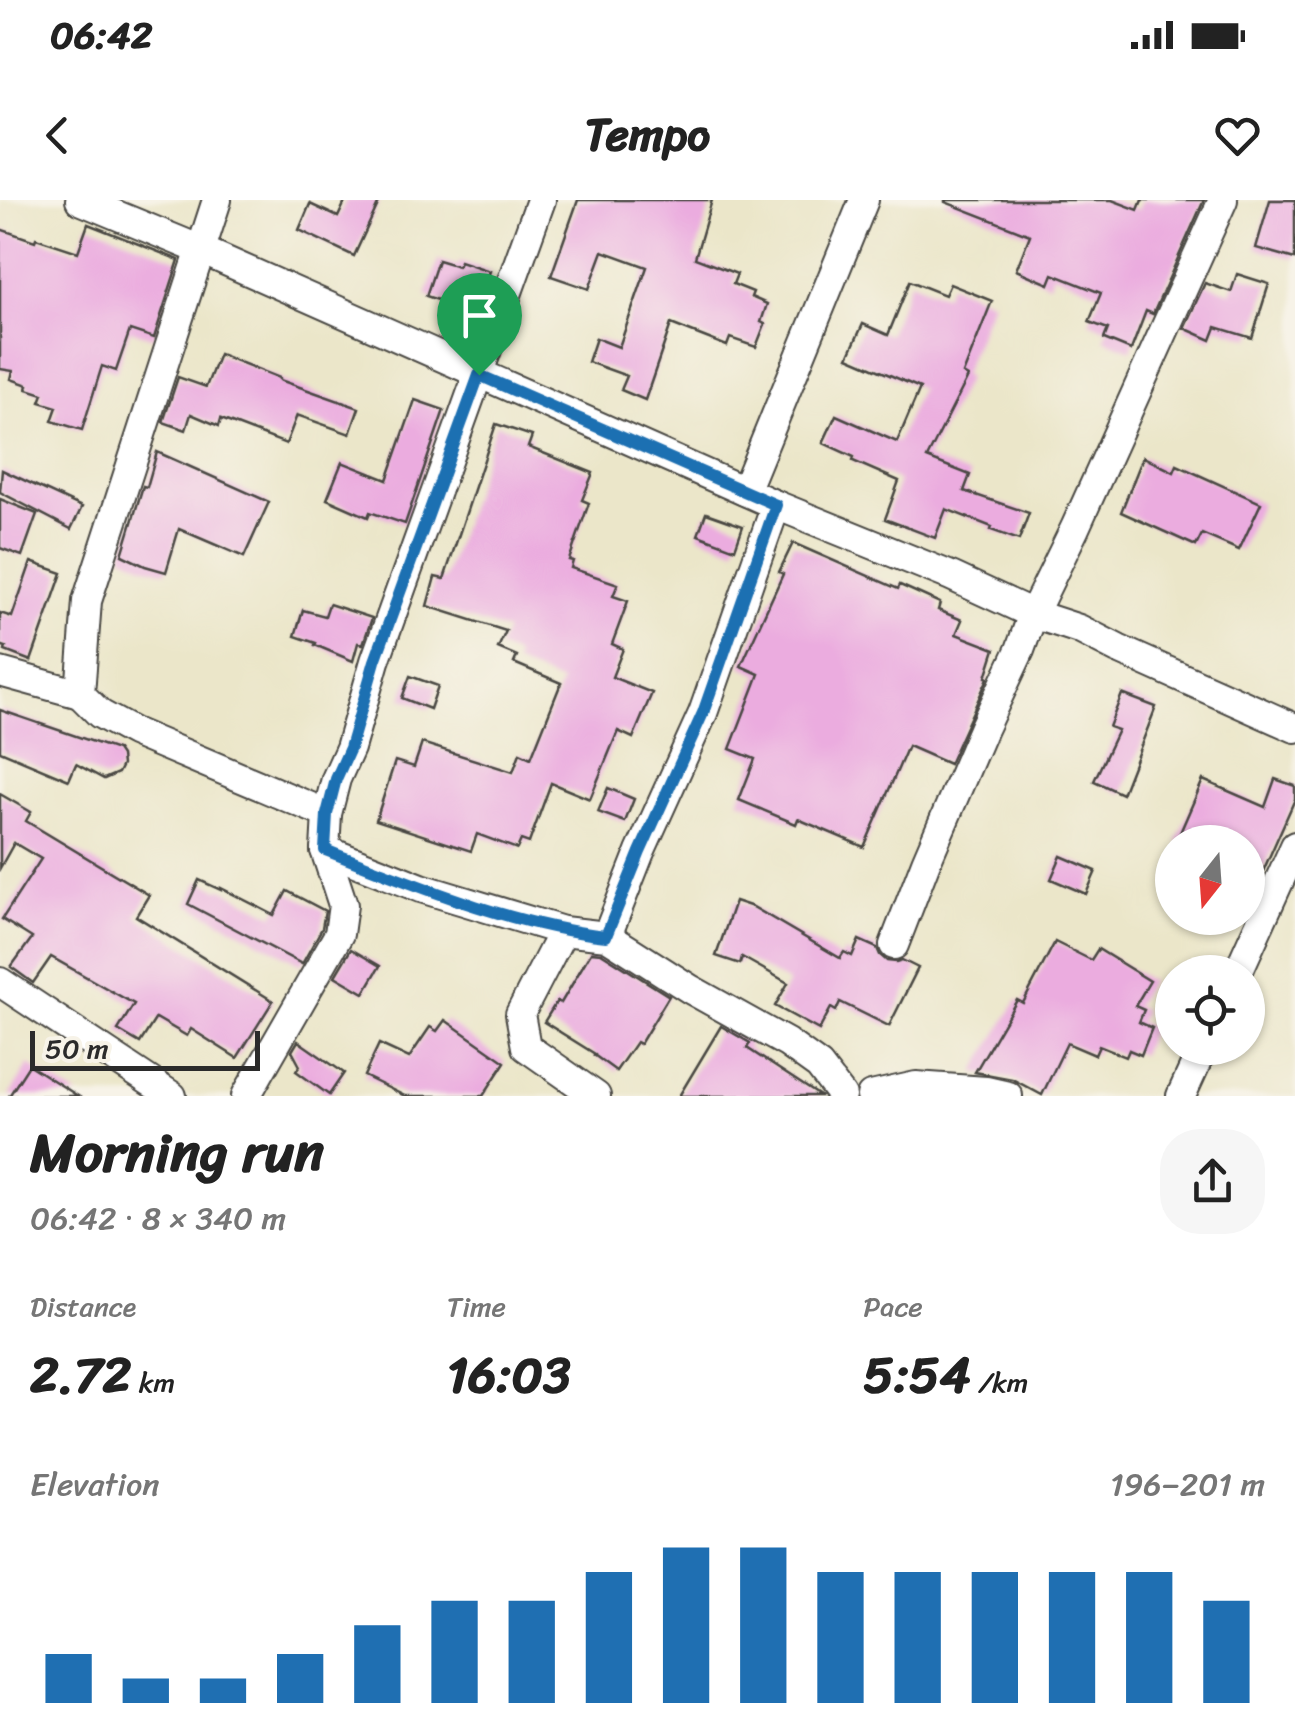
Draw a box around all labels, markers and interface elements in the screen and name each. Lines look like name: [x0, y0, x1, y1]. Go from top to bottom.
text: 06:42: [50, 2, 153, 69]
text: Tempo: [585, 95, 710, 175]
icon: back: [30, 108, 85, 163]
icon: heart: [1210, 108, 1265, 163]
pin: [437, 273, 522, 376]
icon: arrive: [452, 288, 507, 343]
north arrow: [1155, 825, 1265, 935]
map controls: [1155, 825, 1265, 1065]
button: locate: [1155, 955, 1265, 1065]
text: 50 m: [45, 1024, 109, 1073]
scale bar: [30, 1026, 260, 1070]
text: Morning run: [30, 1104, 324, 1201]
button: share: [1160, 1129, 1265, 1234]
text: 06:42 · 8 × 340 m: [30, 1190, 286, 1247]
text: Distance: [30, 1282, 136, 1331]
text: Time: [447, 1282, 506, 1331]
text: Pace: [863, 1282, 923, 1331]
text: 2.72: [30, 1331, 131, 1420]
text: 16:03: [447, 1331, 571, 1420]
text: 5:54: [863, 1331, 971, 1420]
text: km: [131, 1358, 175, 1407]
text: /km: [971, 1358, 1028, 1407]
text: Elevation: [30, 1456, 160, 1513]
text: 196–201 m: [1110, 1456, 1265, 1513]

